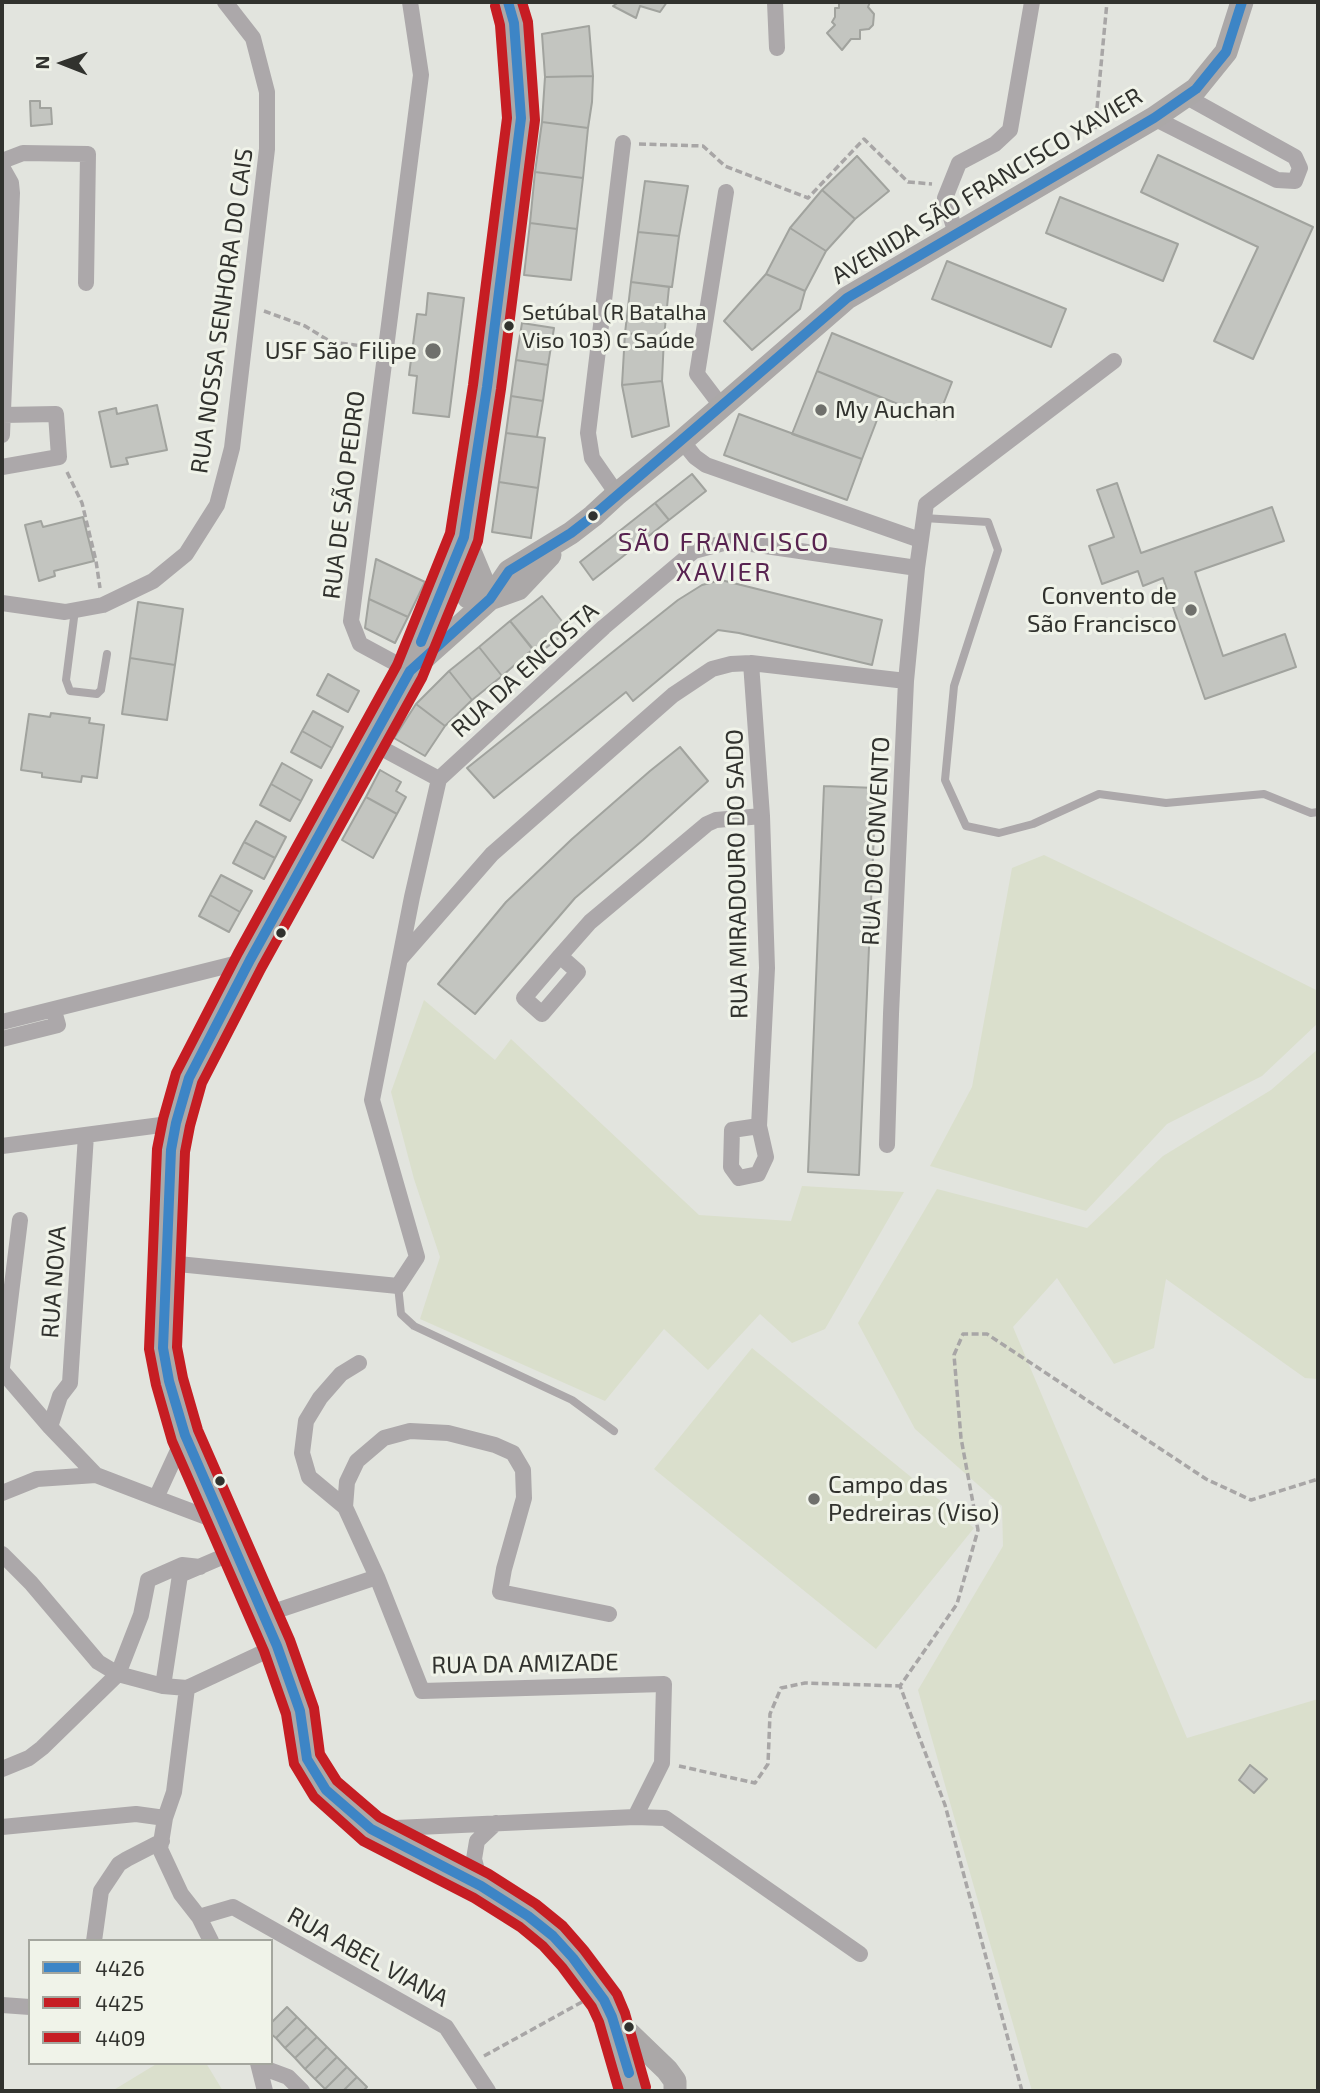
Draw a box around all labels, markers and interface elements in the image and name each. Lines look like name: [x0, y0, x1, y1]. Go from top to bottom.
north arrow: [28, 28, 98, 98]
text: N: [30, 56, 53, 70]
street label: AVENIDA SÃO FRANCISCO XAVIER: [827, 82, 1147, 290]
street label: RUA NOSSA SENHORA DO CAIS: [185, 147, 259, 475]
place label: Setúbal (R Batalha Viso 103) C Saúde: [522, 300, 707, 352]
marker: Setúbal (R Batalha Viso 103) C Saúde: [502, 319, 516, 333]
place label: USF São Filipe: [265, 337, 417, 365]
marker: USF São Filipe: [423, 341, 443, 361]
street label: RUA DE SÃO PEDRO: [317, 389, 371, 601]
place label: My Auchan: [835, 396, 956, 424]
marker: My Auchan: [813, 402, 829, 418]
unlabelled marker: [586, 509, 600, 523]
district label: SÃO FRANCISCO XAVIER: [619, 526, 829, 588]
place label: Convento de São Francisco: [1027, 582, 1177, 638]
street label: RUA DA ENCOSTA: [446, 596, 604, 744]
marker: Convento de São Francisco: [1183, 602, 1199, 618]
street label: RUA MIRADOURO DO SADO: [720, 729, 754, 1019]
street label: RUA DO CONVENTO: [856, 736, 896, 946]
unlabelled marker: [274, 926, 288, 940]
street label: RUA NOVA: [36, 1225, 72, 1339]
place label: Campo das Pedreiras (Viso): [828, 1471, 999, 1527]
unlabelled marker: [213, 1474, 227, 1488]
marker: Campo das Pedreiras (Viso): [806, 1491, 822, 1507]
street label: RUA DA AMIZADE: [431, 1648, 619, 1680]
street label: RUA ABEL VIANA: [282, 1901, 454, 2013]
legend: [28, 1939, 273, 2065]
text: 4426: [95, 1955, 145, 1980]
text: 4425: [95, 1990, 144, 2015]
unlabelled marker: [622, 2020, 636, 2034]
text: 4409: [95, 2025, 146, 2050]

